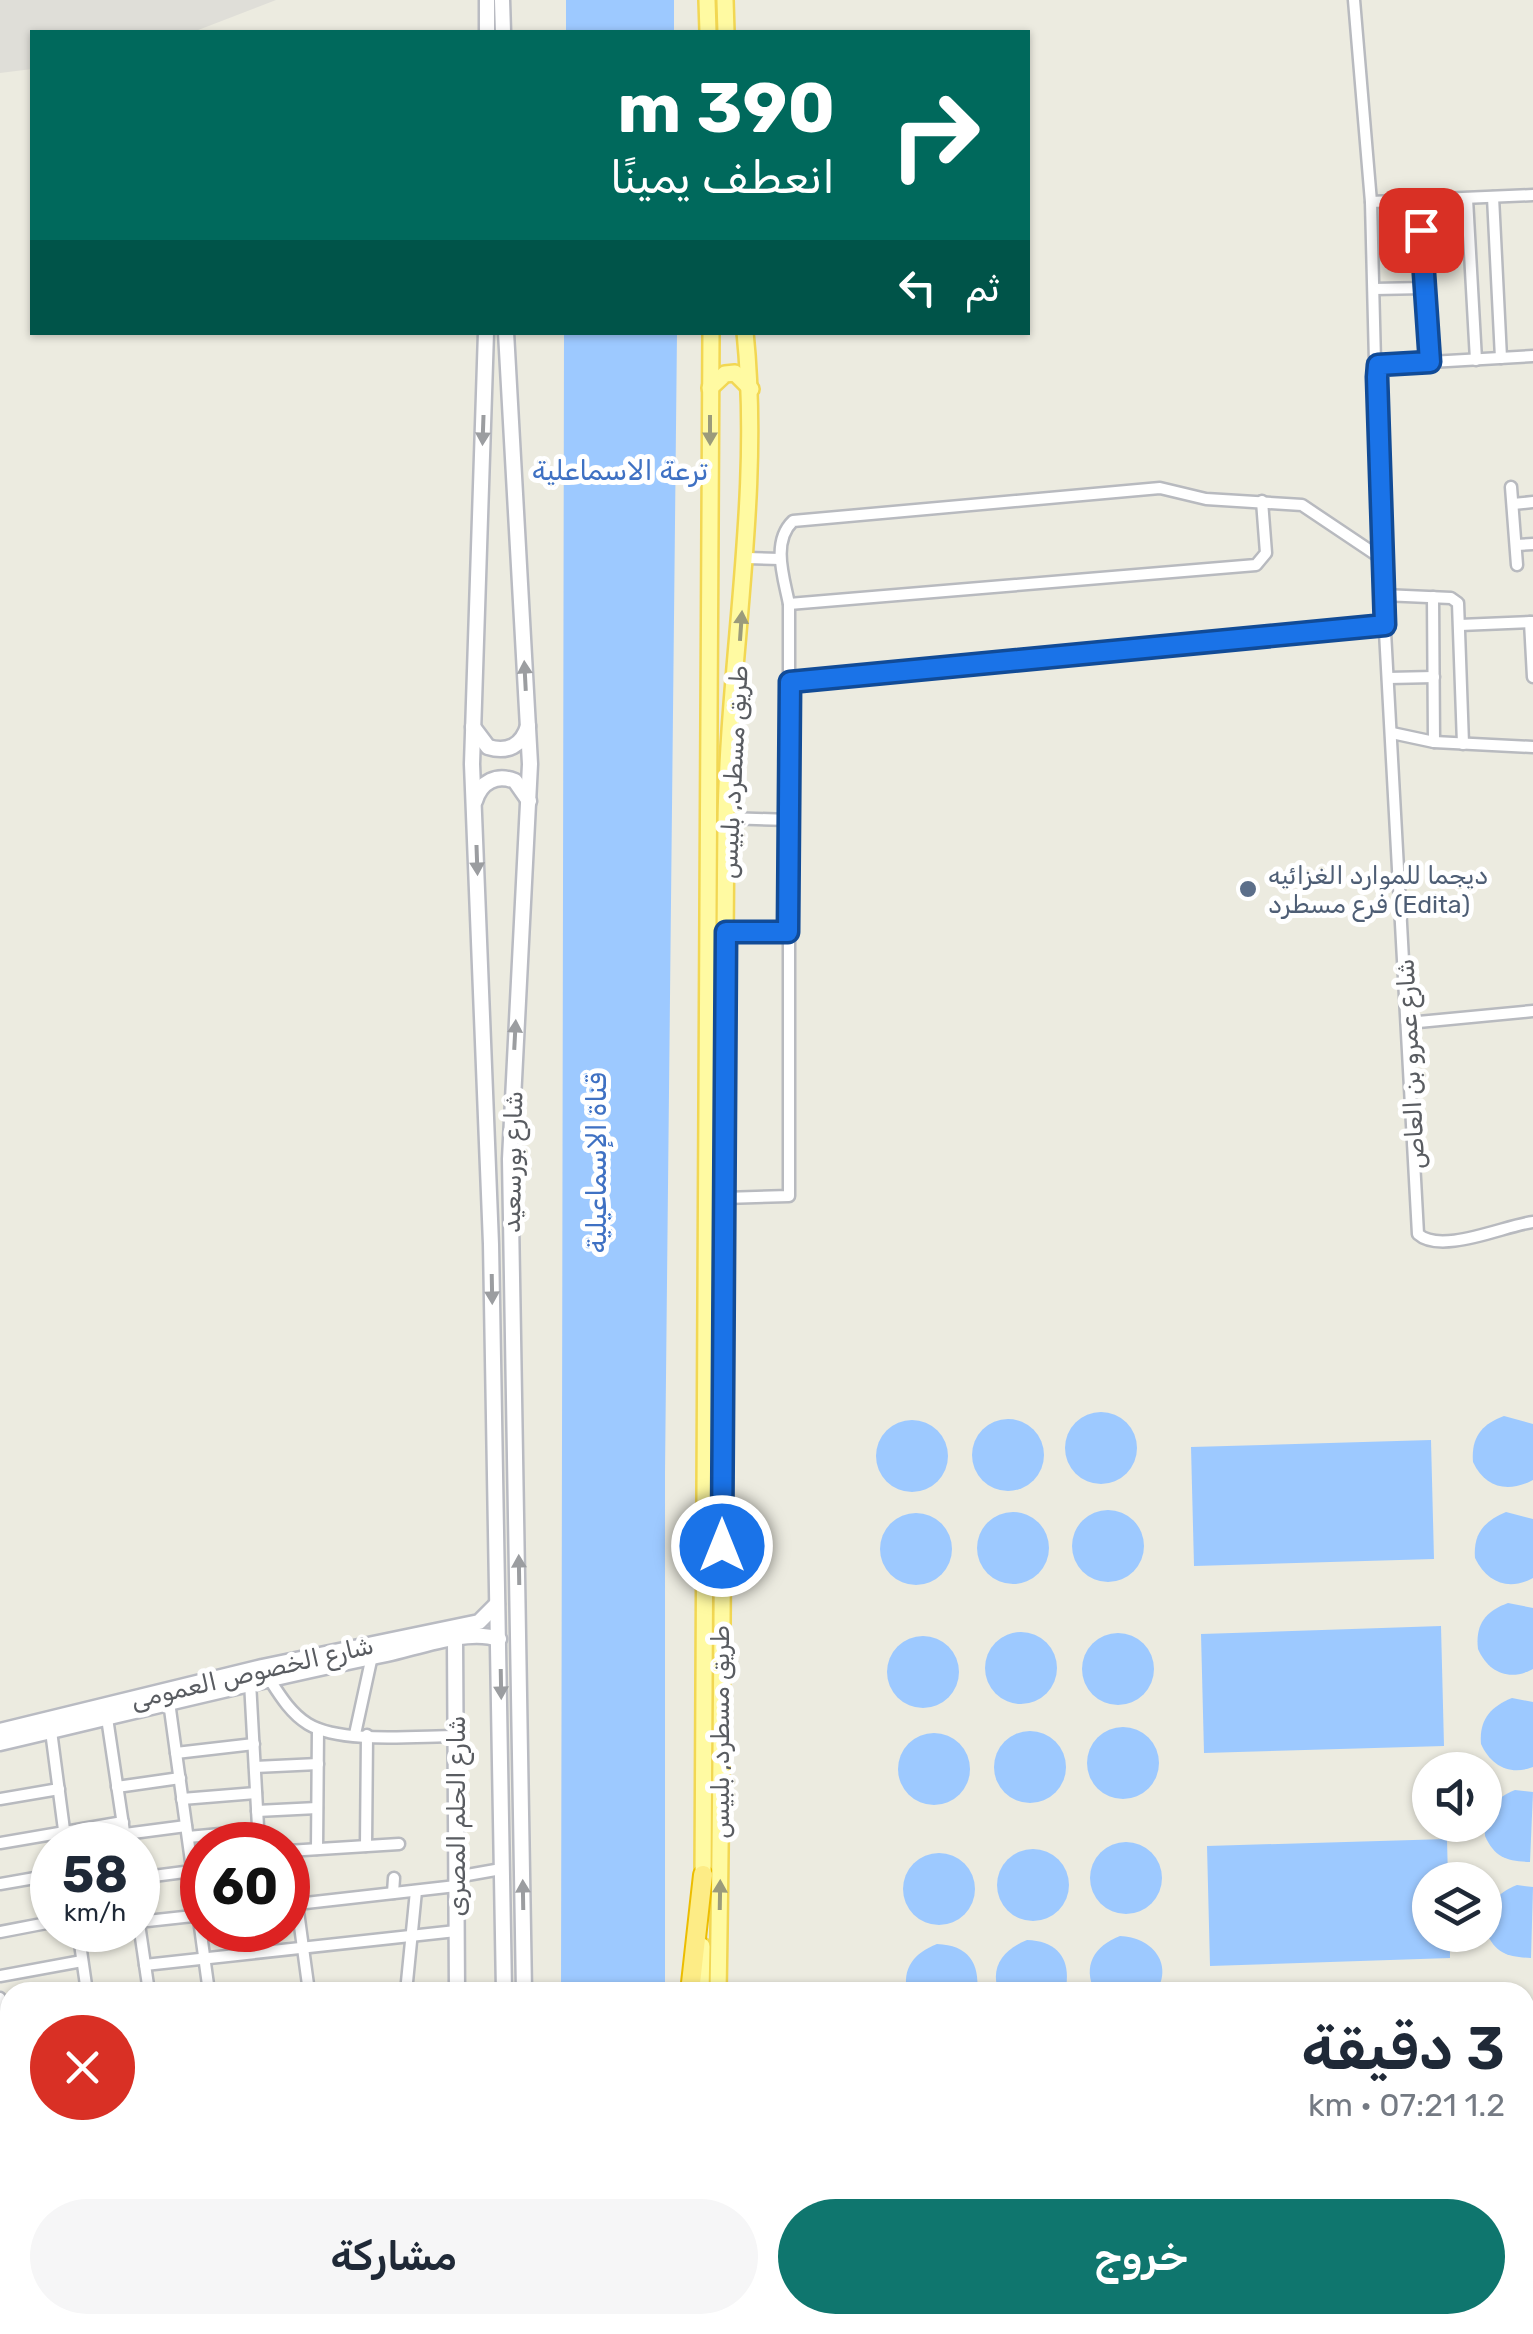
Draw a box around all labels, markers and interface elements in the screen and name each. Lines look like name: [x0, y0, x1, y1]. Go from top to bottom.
text: 390 m: [617, 67, 835, 150]
icon: right: [870, 70, 1000, 200]
text: انعطف يمينًا: [610, 151, 835, 204]
pin: [1379, 188, 1464, 273]
icon: arrive: [1394, 203, 1449, 258]
icon: left: [890, 260, 945, 315]
text: ثم: [965, 265, 1000, 311]
one-way arrow: [475, 414, 491, 446]
one-way arrow: [702, 414, 718, 446]
water label: ترعة الاسماعلية: [532, 454, 708, 487]
one-way arrow: [734, 609, 750, 641]
one-way arrow: [517, 659, 533, 691]
street label: طريق مسطرد, بلبيس: [713, 665, 755, 880]
one-way arrow: [469, 844, 485, 876]
place label: ديجما للموارد الغزائيه فرع مسطرد (Edita): [1268, 861, 1488, 922]
marker: ديجما للموارد الغزائيه فرع مسطرد (Edita): [1237, 878, 1259, 900]
street label: شارع عمرو بن العاص: [1391, 958, 1433, 1170]
one-way arrow: [507, 1019, 523, 1051]
water label: قناة الإسماعيلية: [580, 1072, 614, 1254]
street label: شارع بورسعيد: [497, 1091, 531, 1233]
one-way arrow: [484, 1274, 500, 1306]
position arrow: [670, 1494, 774, 1598]
one-way arrow: [511, 1554, 527, 1586]
street label: طريق مسطرد, بلبيس: [706, 1625, 736, 1839]
street label: شارع الخصوص العمومى: [128, 1630, 377, 1717]
one-way arrow: [494, 1669, 510, 1701]
street label: شارع الحلم المصرى: [442, 1716, 474, 1916]
map controls: [1412, 1752, 1502, 1952]
button: sound: [1412, 1752, 1502, 1842]
speed limit sign: 60: [180, 1822, 310, 1952]
text: 58: [62, 1845, 128, 1905]
button: layers: [1412, 1862, 1502, 1952]
one-way arrow: [515, 1879, 531, 1911]
one-way arrow: [712, 1879, 728, 1911]
text: km/h: [64, 1898, 126, 1927]
text: 3 دقيقة: [1301, 2013, 1505, 2084]
button: close: [30, 2015, 135, 2120]
text: 1.2 km · 07:21: [1308, 2086, 1505, 2124]
button: مشاركة: [30, 2199, 758, 2314]
button: خروج: [778, 2199, 1505, 2314]

